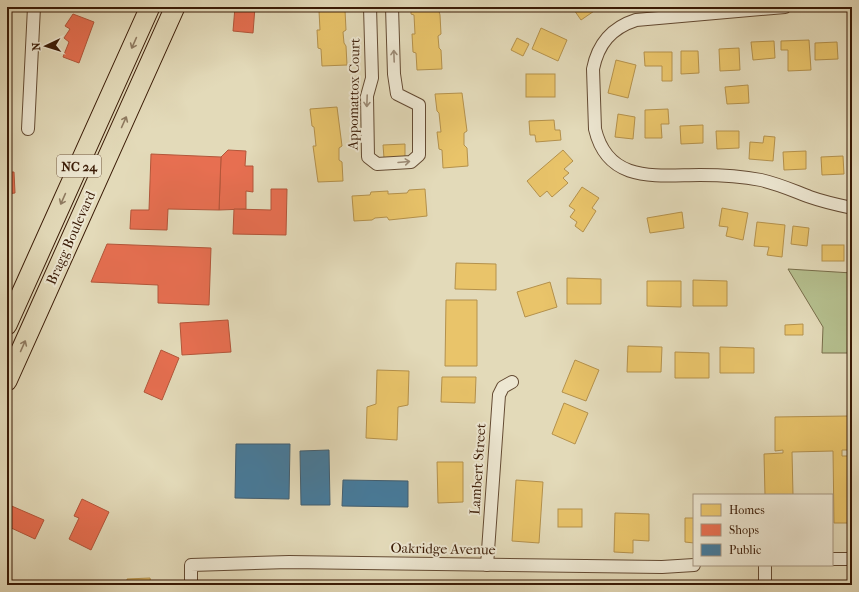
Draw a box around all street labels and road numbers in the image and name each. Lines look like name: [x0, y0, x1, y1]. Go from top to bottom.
street label: Appomattox Court: [345, 38, 363, 151]
road number: NC 24: [57, 155, 101, 177]
street label: Bragg Boulevard: [43, 188, 99, 287]
street label: Lambert Street: [466, 423, 490, 515]
street label: Oakridge Avenue: [390, 540, 496, 558]

